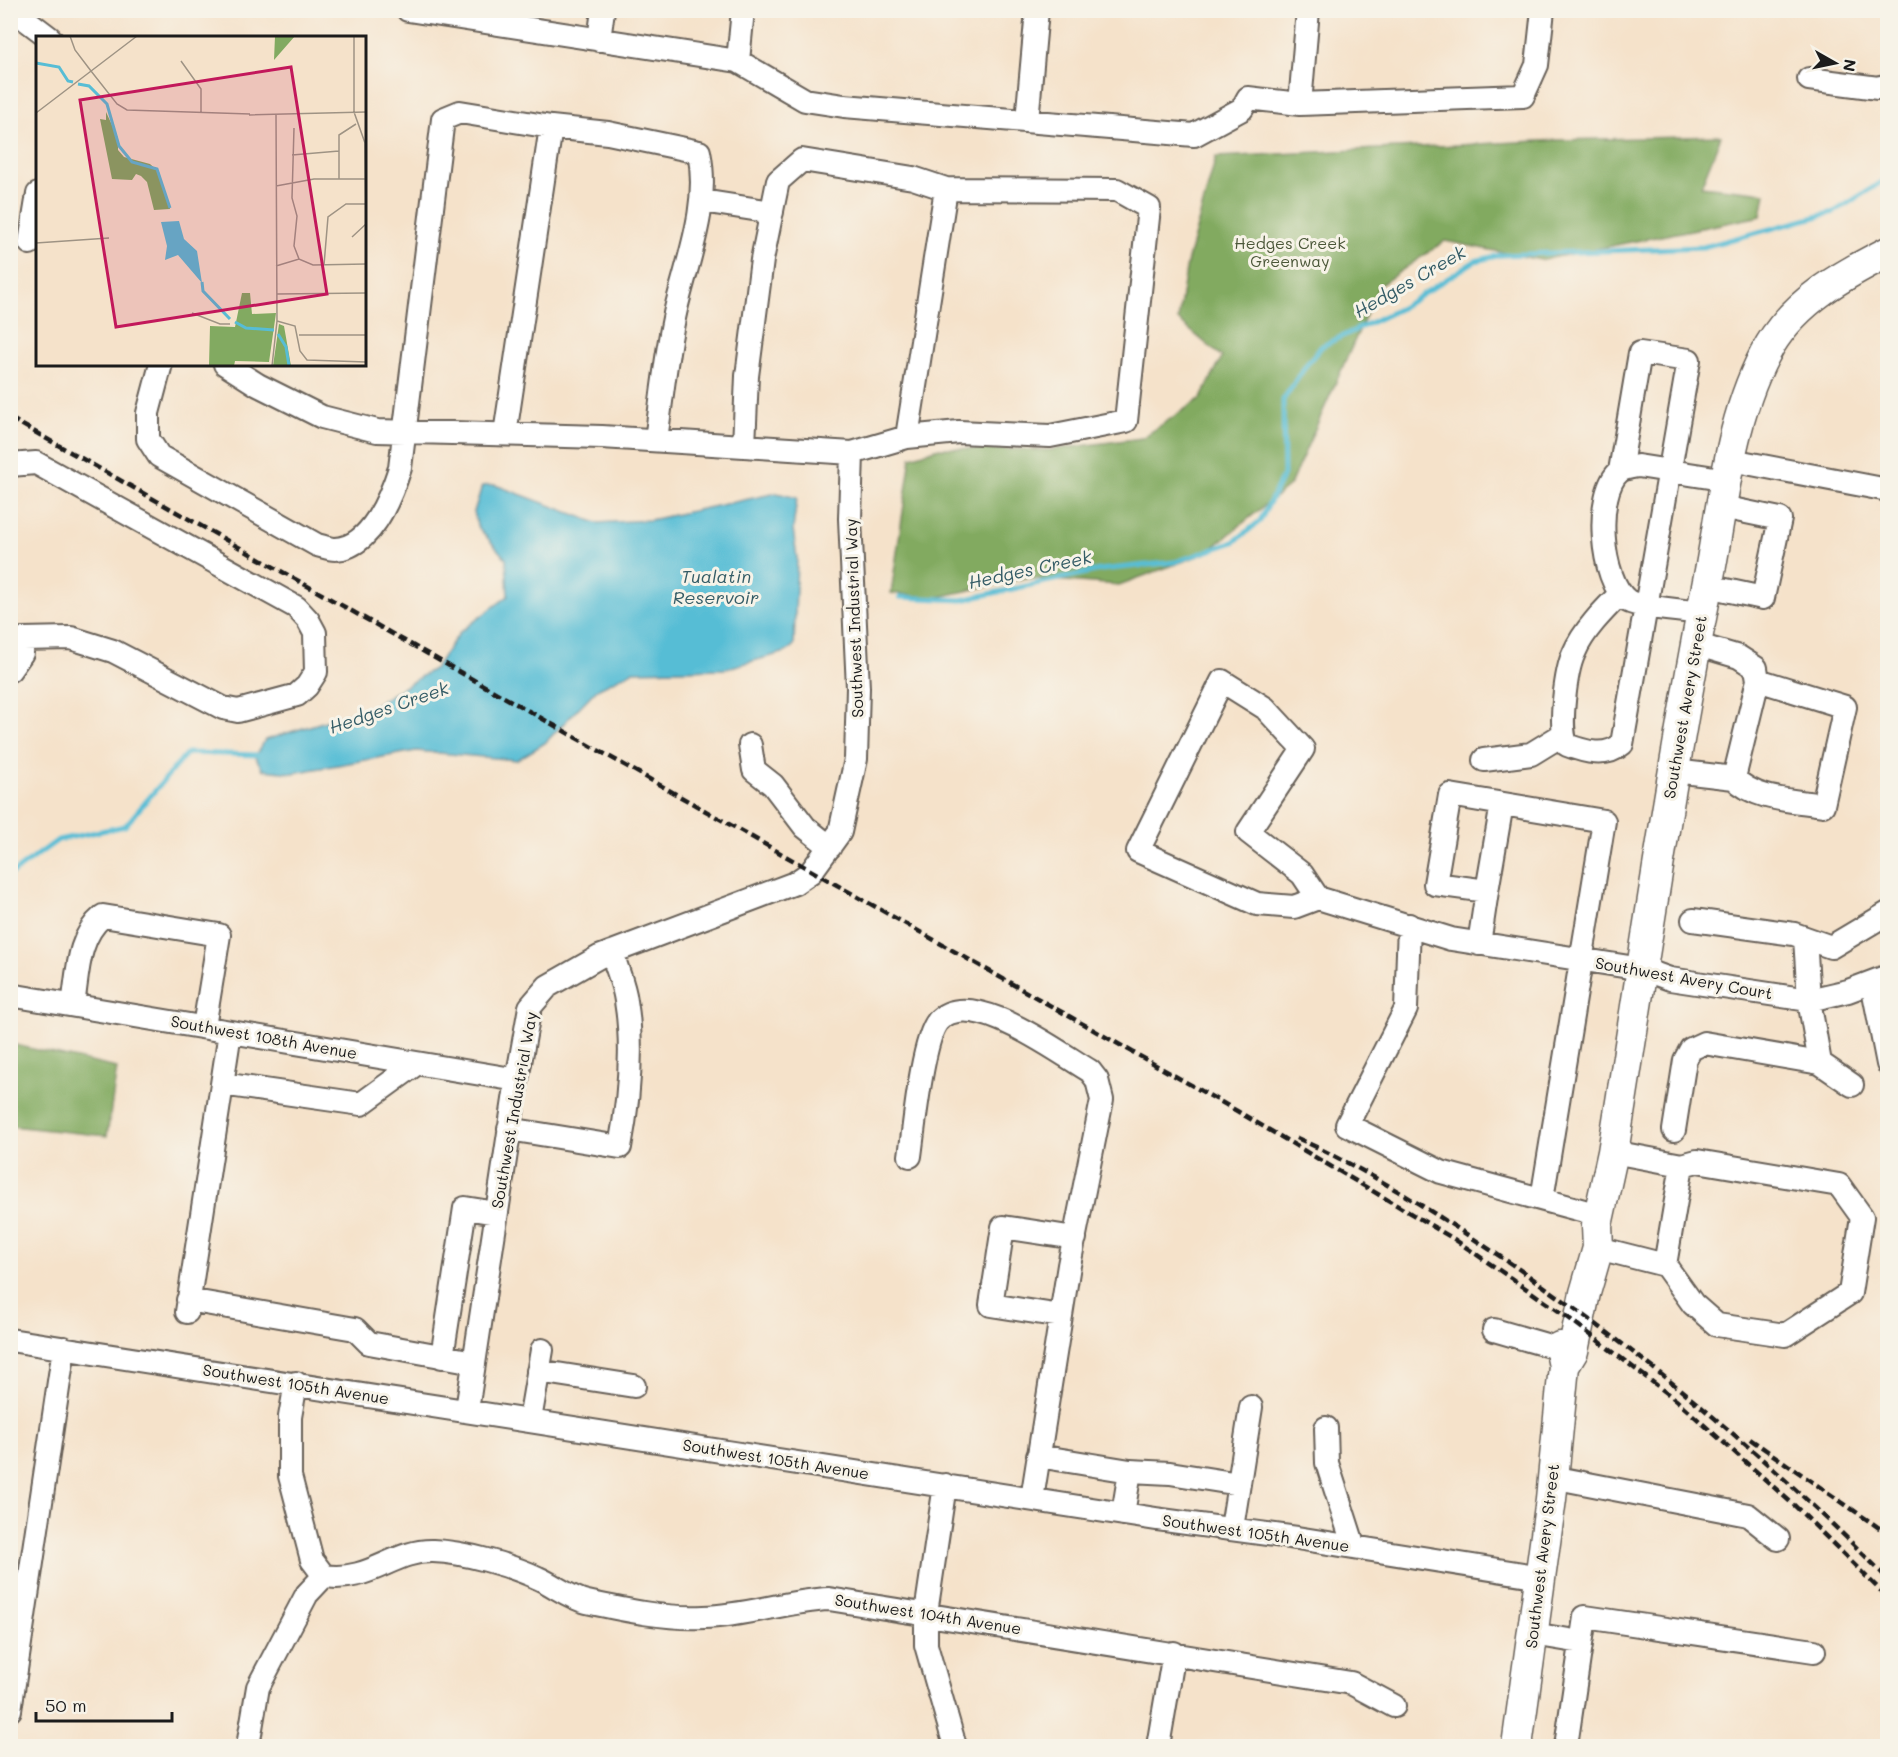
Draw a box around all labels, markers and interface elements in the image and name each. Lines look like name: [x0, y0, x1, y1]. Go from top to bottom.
north arrow: [1805, 33, 1865, 93]
inset map: [36, 36, 366, 366]
text: N: [1839, 58, 1862, 73]
park label: Hedges Creek Greenway: [1234, 232, 1346, 271]
water label: Hedges Creek: [1349, 239, 1470, 323]
street label: Southwest Industrial Way: [840, 518, 867, 718]
water label: Hedges Creek: [966, 544, 1094, 594]
water label: Tualatin Reservoir: [673, 564, 759, 609]
street label: Southwest Avery Street: [1658, 614, 1711, 800]
water label: Hedges Creek: [326, 675, 452, 739]
street label: Southwest Avery Court: [1594, 952, 1774, 1003]
street label: Southwest 108th Avenue: [169, 1010, 359, 1063]
street label: Southwest Industrial Way: [486, 1010, 541, 1210]
street label: Southwest 105th Avenue: [201, 1358, 391, 1409]
street label: Southwest 105th Avenue: [681, 1433, 871, 1484]
street label: Southwest Avery Street: [1520, 1462, 1563, 1649]
street label: Southwest 105th Avenue: [1161, 1509, 1351, 1556]
street label: Southwest 104th Avenue: [833, 1588, 1023, 1639]
scale bar: [36, 1685, 172, 1723]
text: 50 m: [45, 1693, 87, 1717]

